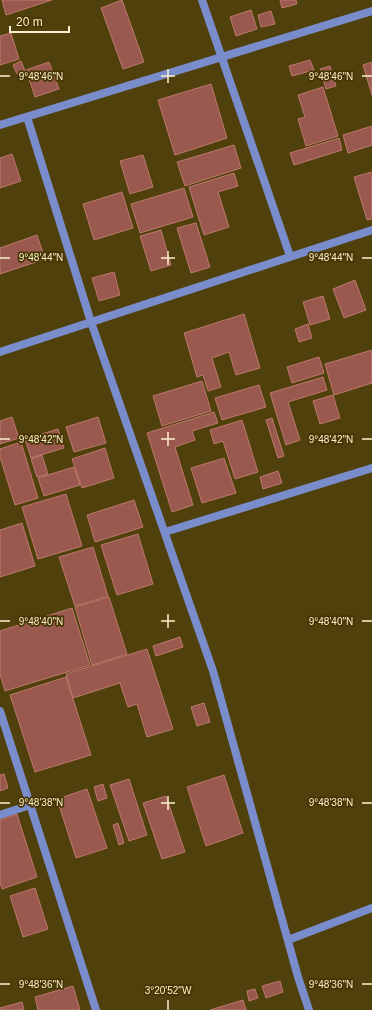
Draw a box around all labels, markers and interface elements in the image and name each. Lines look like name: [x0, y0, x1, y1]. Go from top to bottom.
scale bar: [10, 8, 69, 34]
text: 20 m: [16, 15, 43, 29]
text: 9°48'46"N: [19, 71, 63, 82]
text: 9°48'46"N: [309, 71, 353, 82]
text: 9°48'44"N: [19, 252, 63, 263]
text: 9°48'44"N: [309, 252, 353, 263]
text: 9°48'42"N: [19, 434, 63, 445]
text: 9°48'42"N: [309, 434, 353, 445]
text: 9°48'40"N: [19, 616, 63, 627]
text: 9°48'40"N: [309, 616, 353, 627]
text: 9°48'38"N: [19, 797, 63, 808]
text: 9°48'38"N: [309, 797, 353, 808]
text: 9°48'36"N: [19, 979, 63, 990]
text: 9°48'36"N: [309, 979, 353, 990]
text: 3°20'52"W: [145, 985, 192, 996]

